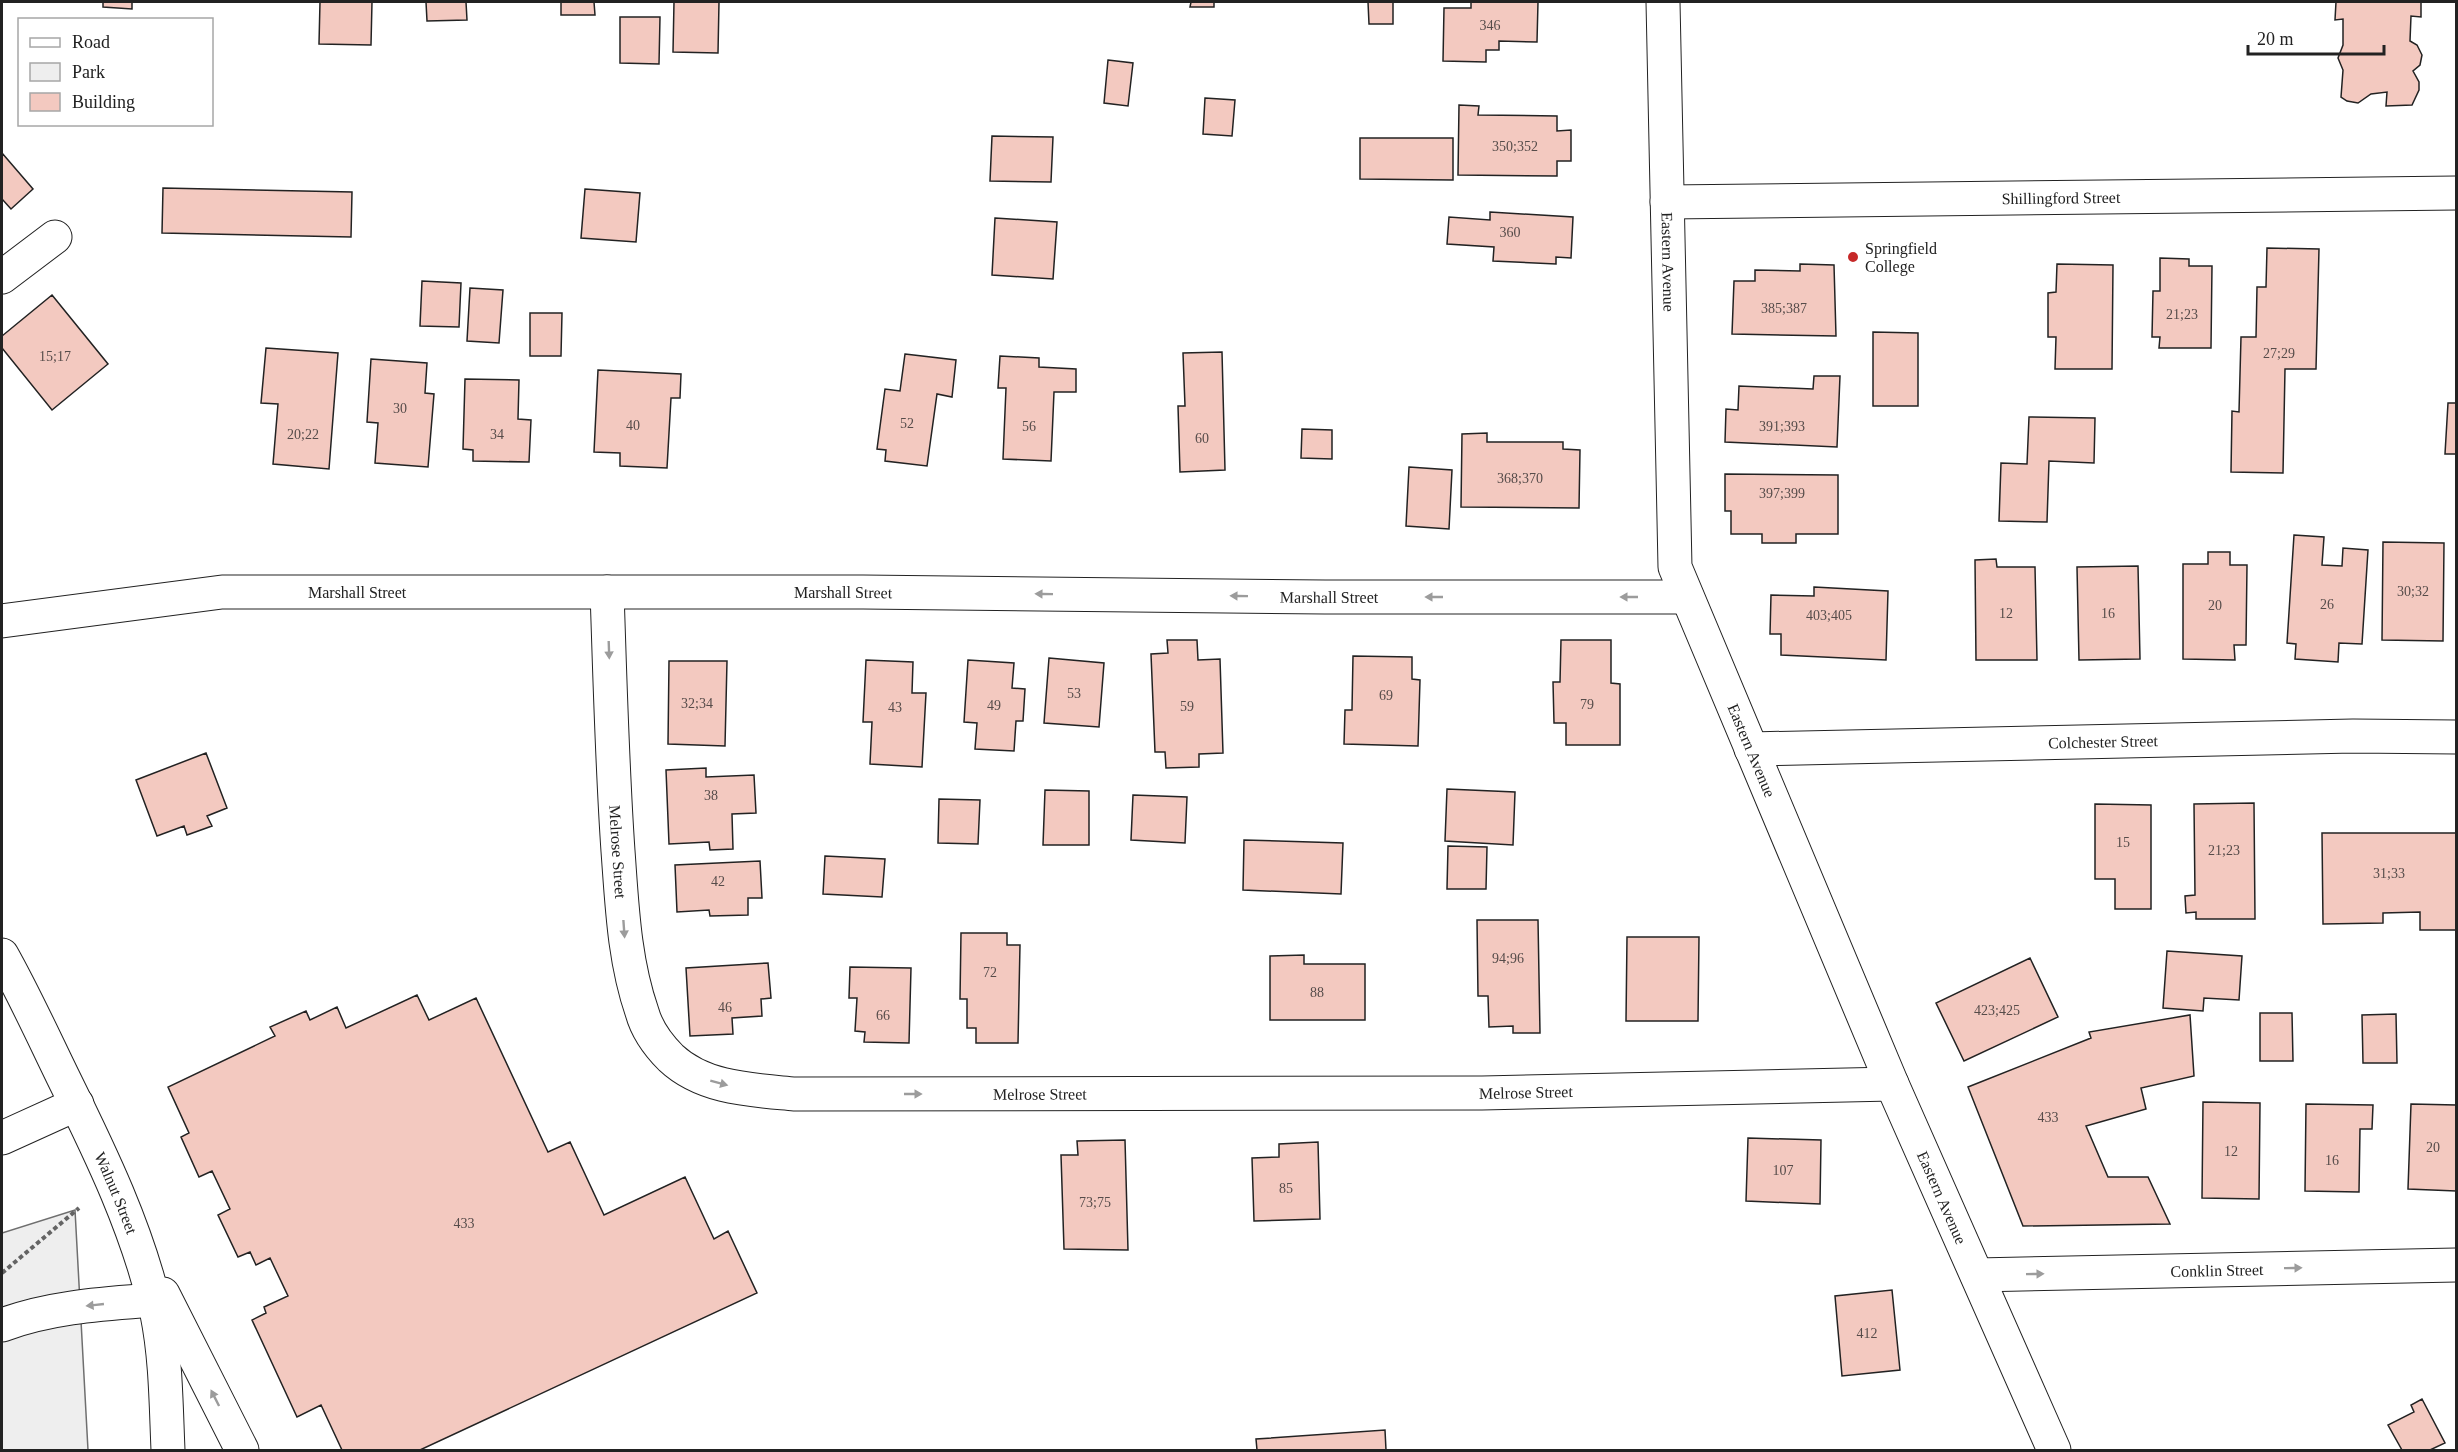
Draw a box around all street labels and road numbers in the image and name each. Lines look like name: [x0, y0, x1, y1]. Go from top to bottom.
street label: Shillingford Street: [2002, 189, 2121, 208]
street label: Eastern Avenue: [1658, 212, 1678, 312]
street label: Marshall Street: [308, 584, 407, 601]
street label: Marshall Street: [794, 584, 893, 601]
street label: Marshall Street: [1280, 589, 1379, 606]
street label: Eastern Avenue: [1724, 701, 1779, 800]
street label: Colchester Street: [2048, 732, 2159, 752]
street label: Melrose Street: [606, 804, 629, 900]
street label: Melrose Street: [1479, 1083, 1573, 1102]
street label: Melrose Street: [993, 1086, 1087, 1103]
street label: Walnut Street: [91, 1149, 141, 1237]
street label: Eastern Avenue: [1914, 1149, 1970, 1247]
street label: Conklin Street: [2170, 1261, 2264, 1280]

